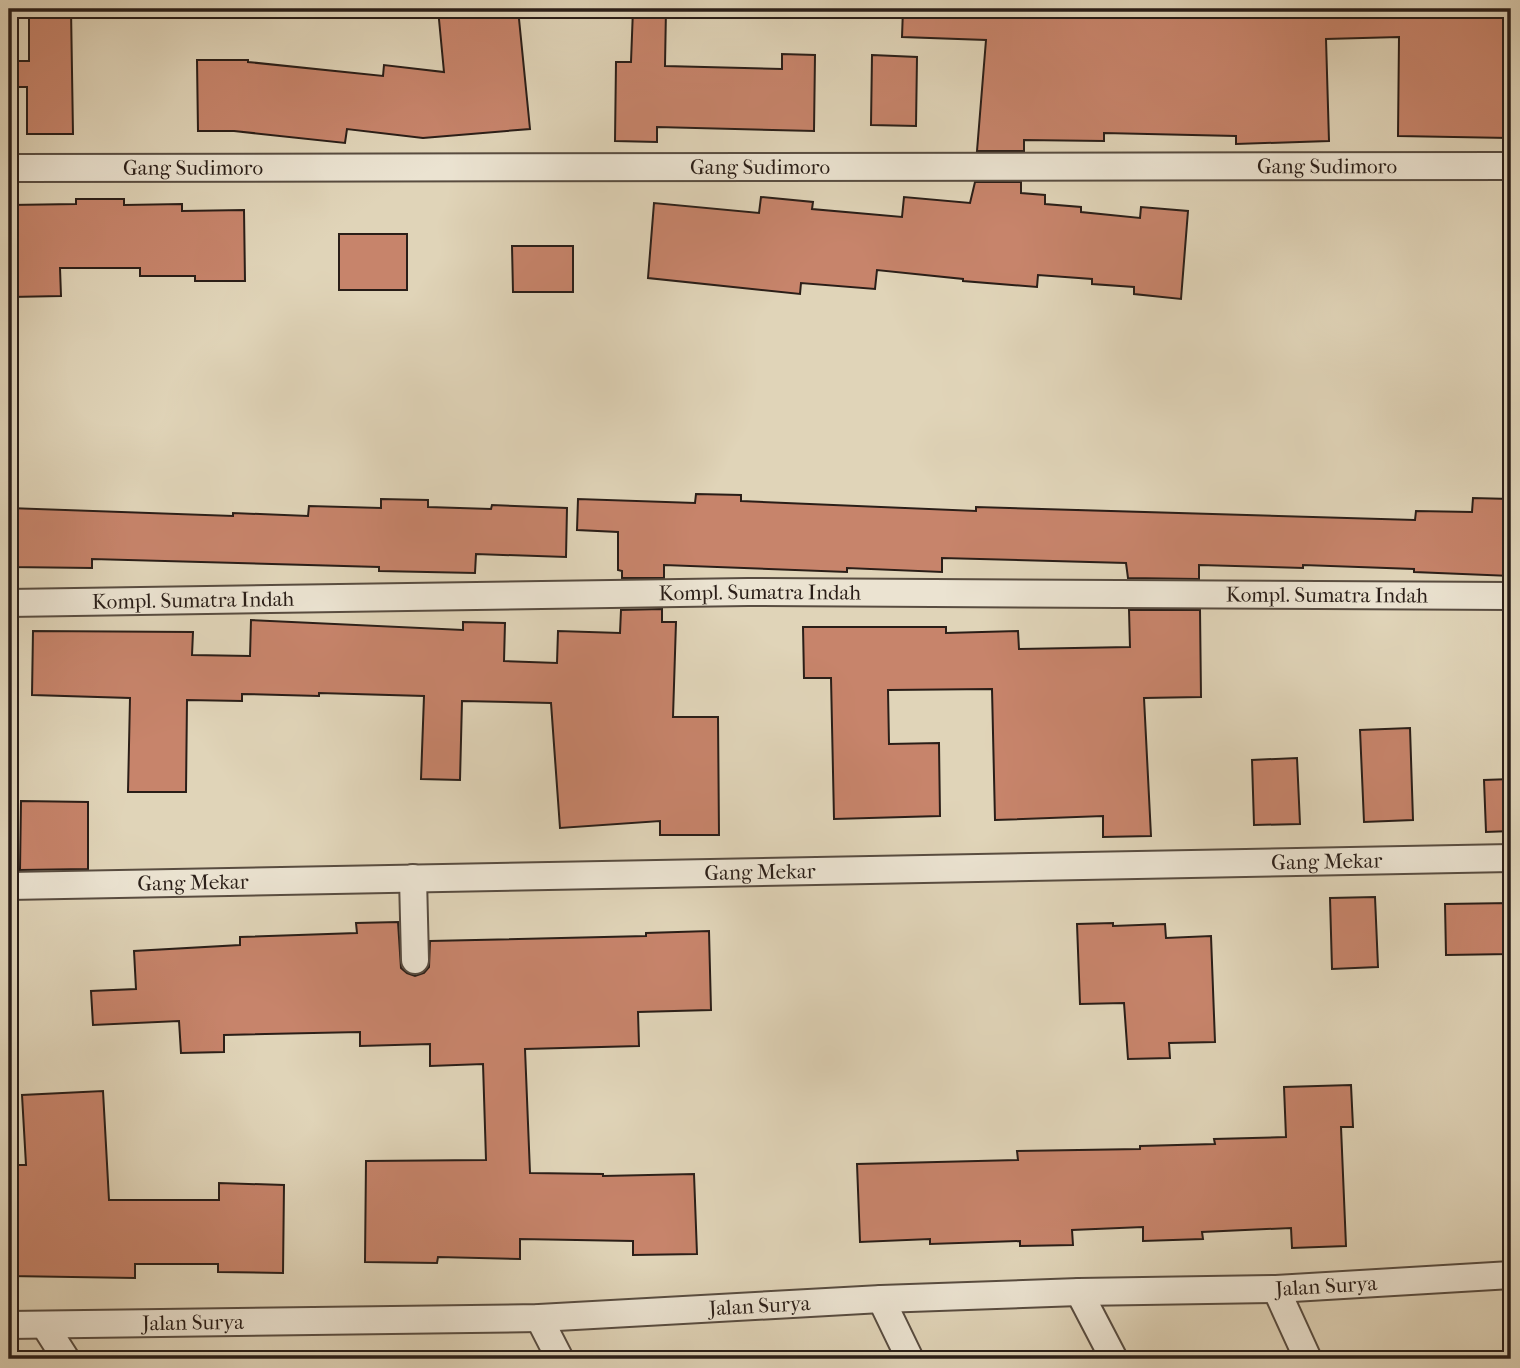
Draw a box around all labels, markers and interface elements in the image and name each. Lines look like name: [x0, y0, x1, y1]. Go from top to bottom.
street label: Gang Sudimoro: [1257, 154, 1397, 178]
street label: Gang Sudimoro: [690, 155, 830, 179]
street label: Gang Sudimoro: [123, 156, 263, 180]
street label: Kompl. Sumatra Indah: [659, 580, 861, 605]
street label: Kompl. Sumatra Indah: [1226, 583, 1428, 608]
street label: Kompl. Sumatra Indah: [92, 587, 294, 614]
street label: Gang Mekar: [1271, 848, 1383, 874]
street label: Gang Mekar: [704, 859, 816, 885]
street label: Gang Mekar: [137, 870, 249, 896]
street label: Jalan Surya: [1273, 1271, 1378, 1301]
street label: Jalan Surya: [706, 1291, 811, 1321]
street label: Jalan Surya: [140, 1310, 244, 1335]

